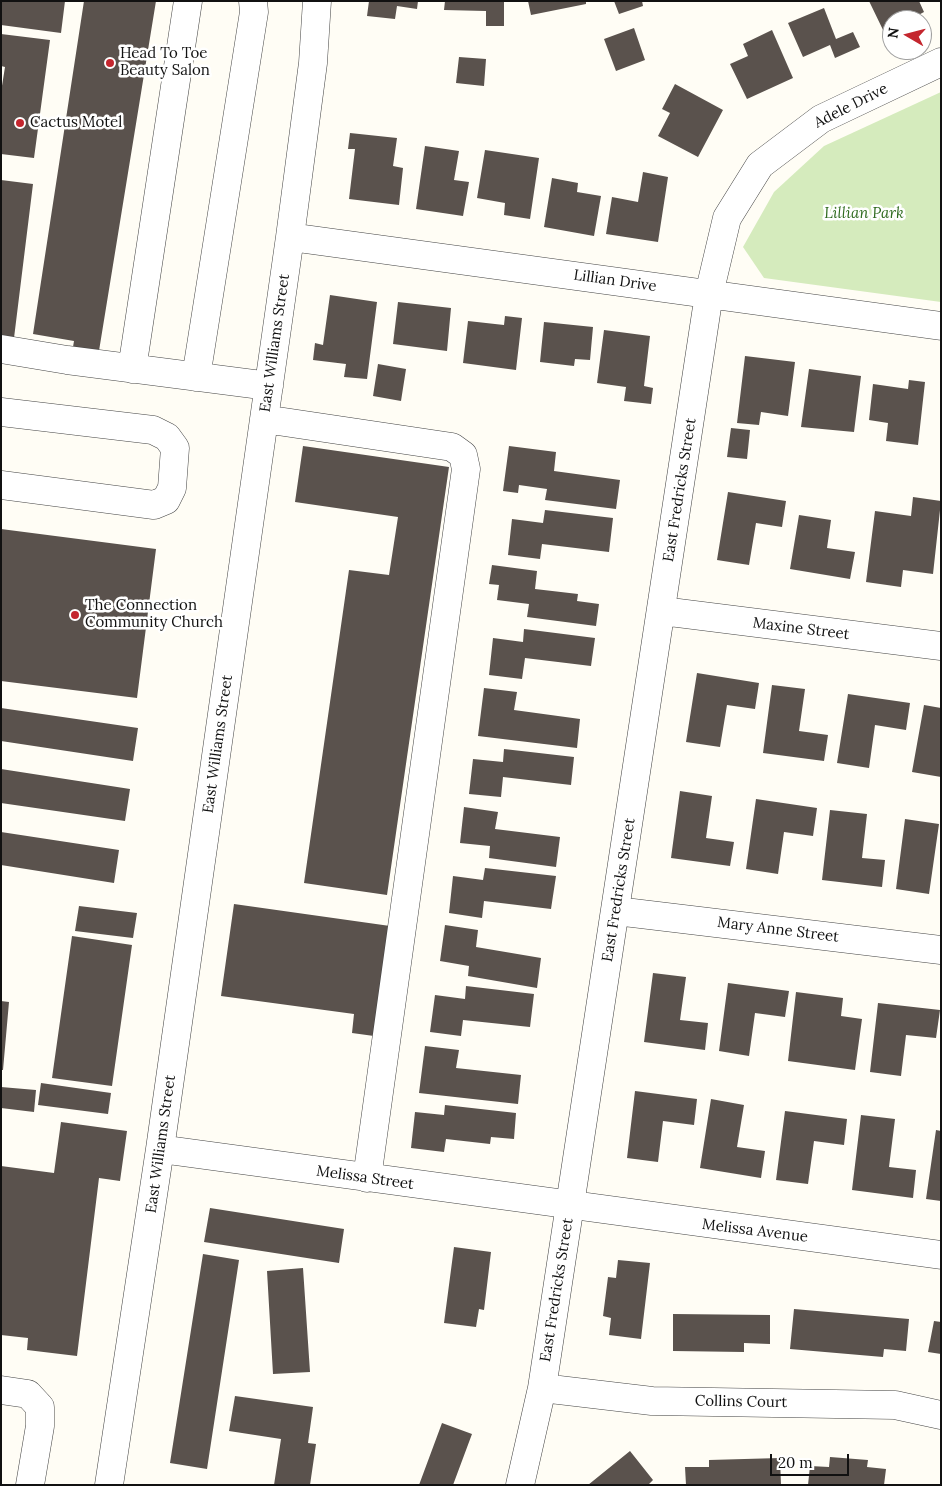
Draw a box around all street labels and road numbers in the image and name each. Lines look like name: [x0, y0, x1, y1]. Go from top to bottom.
street label: Adele Drive: [811, 80, 891, 132]
street label: Lillian Drive: [572, 266, 658, 296]
street label: East Williams Street: [256, 273, 294, 413]
street label: East Fredricks Street: [660, 417, 700, 563]
street label: Maxine Street: [752, 614, 850, 644]
street label: East Williams Street: [199, 674, 237, 814]
street label: East Fredricks Street: [599, 817, 639, 963]
street label: Mary Anne Street: [716, 914, 840, 946]
street label: East Williams Street: [142, 1074, 180, 1214]
street label: Melissa Street: [315, 1162, 415, 1194]
street label: Melissa Avenue: [701, 1216, 809, 1246]
street label: East Fredricks Street: [537, 1217, 577, 1363]
street label: Collins Court: [695, 1392, 787, 1412]

